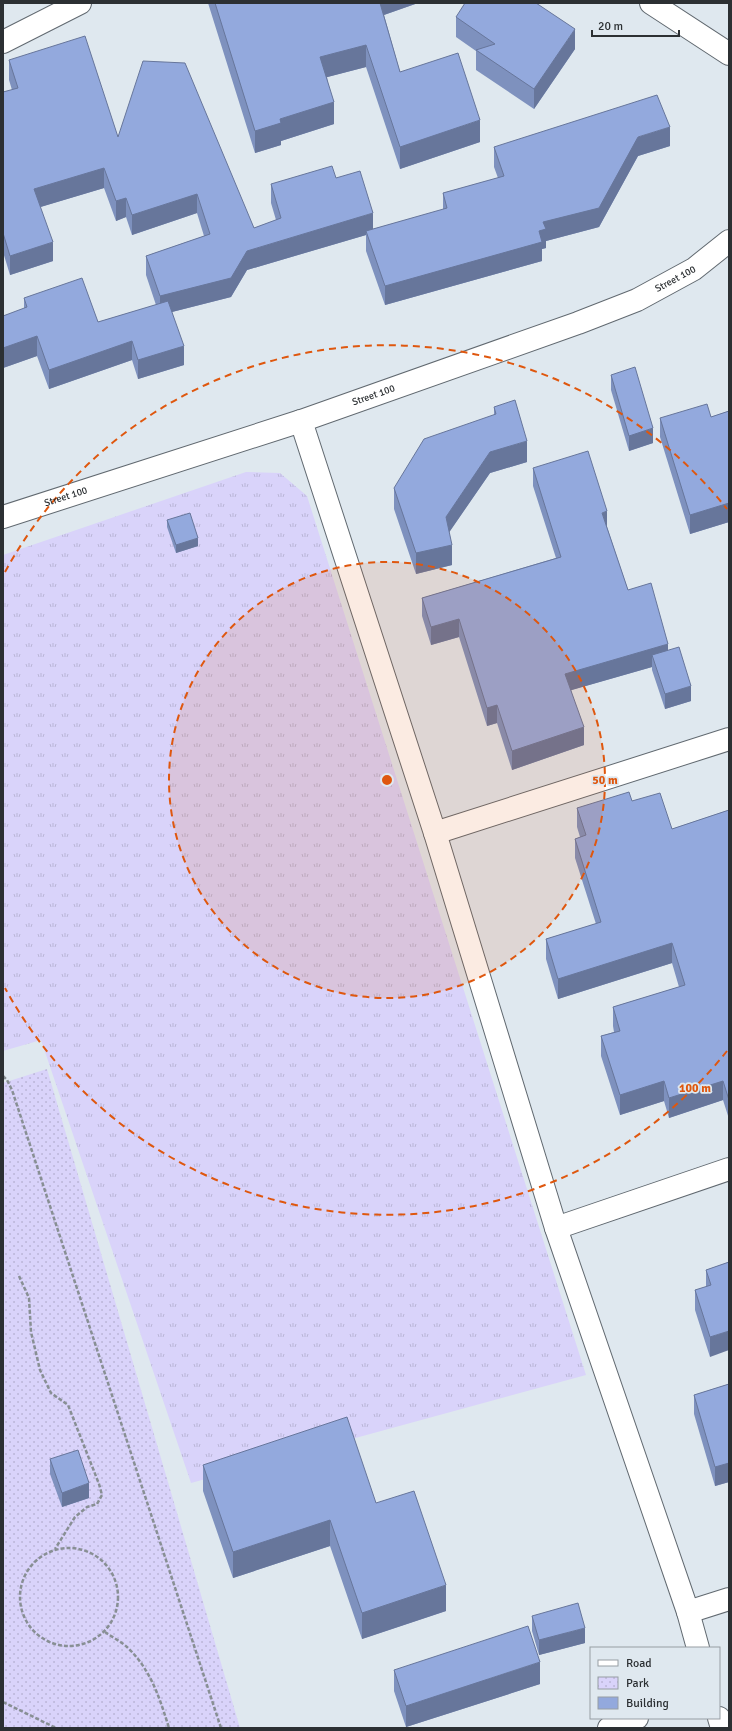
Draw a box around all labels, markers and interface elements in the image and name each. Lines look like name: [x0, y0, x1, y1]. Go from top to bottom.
scale bar: [592, 12, 679, 38]
text: 20 m: [598, 19, 623, 34]
street label: Street 100: [653, 263, 698, 295]
street label: Street 100: [351, 382, 397, 408]
street label: Street 100: [43, 484, 89, 509]
centre of rings: [380, 773, 394, 787]
text: 50 m: [592, 773, 618, 788]
text: 100 m: [679, 1081, 711, 1096]
legend: [590, 1647, 720, 1719]
text: Road: [626, 1656, 652, 1671]
text: Park: [626, 1676, 649, 1691]
text: Building: [626, 1696, 669, 1711]

